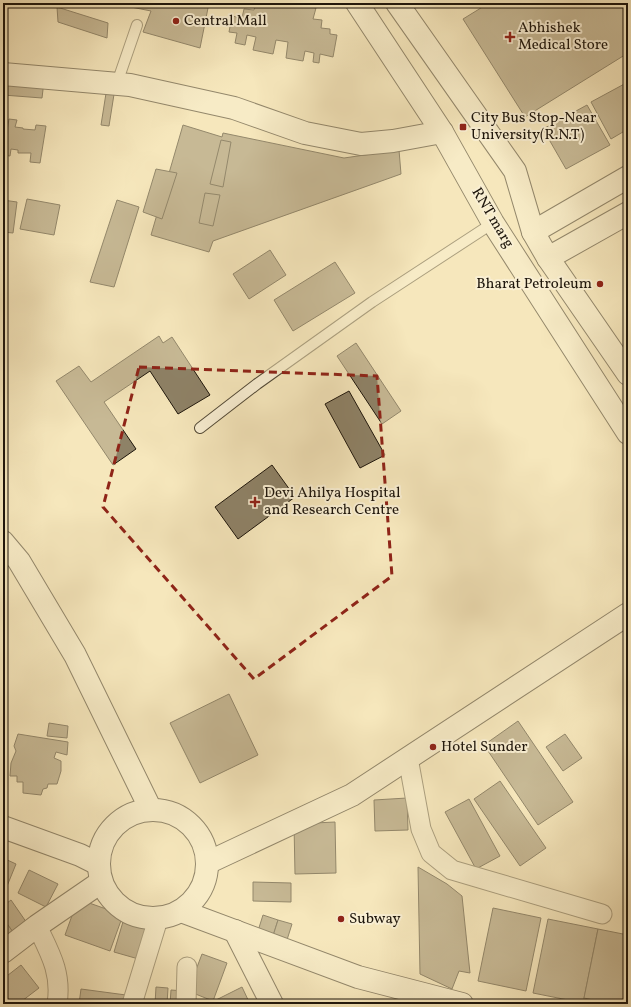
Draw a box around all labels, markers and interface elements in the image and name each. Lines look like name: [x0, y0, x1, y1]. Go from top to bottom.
place label: Central Mall: [184, 11, 267, 32]
marker: Central Mall: [171, 16, 181, 26]
place label: Abhishek Medical Store: [518, 18, 608, 56]
marker: Abhishek Medical Store: [505, 32, 515, 42]
place label: City Bus Stop-Near University(R.N.T): [471, 108, 596, 146]
marker: City Bus Stop-Near University(R.N.T): [458, 122, 468, 132]
street label: RNT marg: [466, 184, 519, 253]
place label: Bharat Petroleum: [476, 274, 592, 295]
marker: Bharat Petroleum: [595, 279, 605, 289]
place label: Devi Ahilya Hospital and Research Centre: [264, 483, 400, 521]
marker: Devi Ahilya Hospital and Research Centre: [249, 496, 261, 508]
place label: Hotel Sunder: [441, 737, 528, 758]
marker: Hotel Sunder: [428, 742, 438, 752]
place label: Subway: [349, 909, 401, 930]
marker: Subway: [336, 914, 346, 924]

